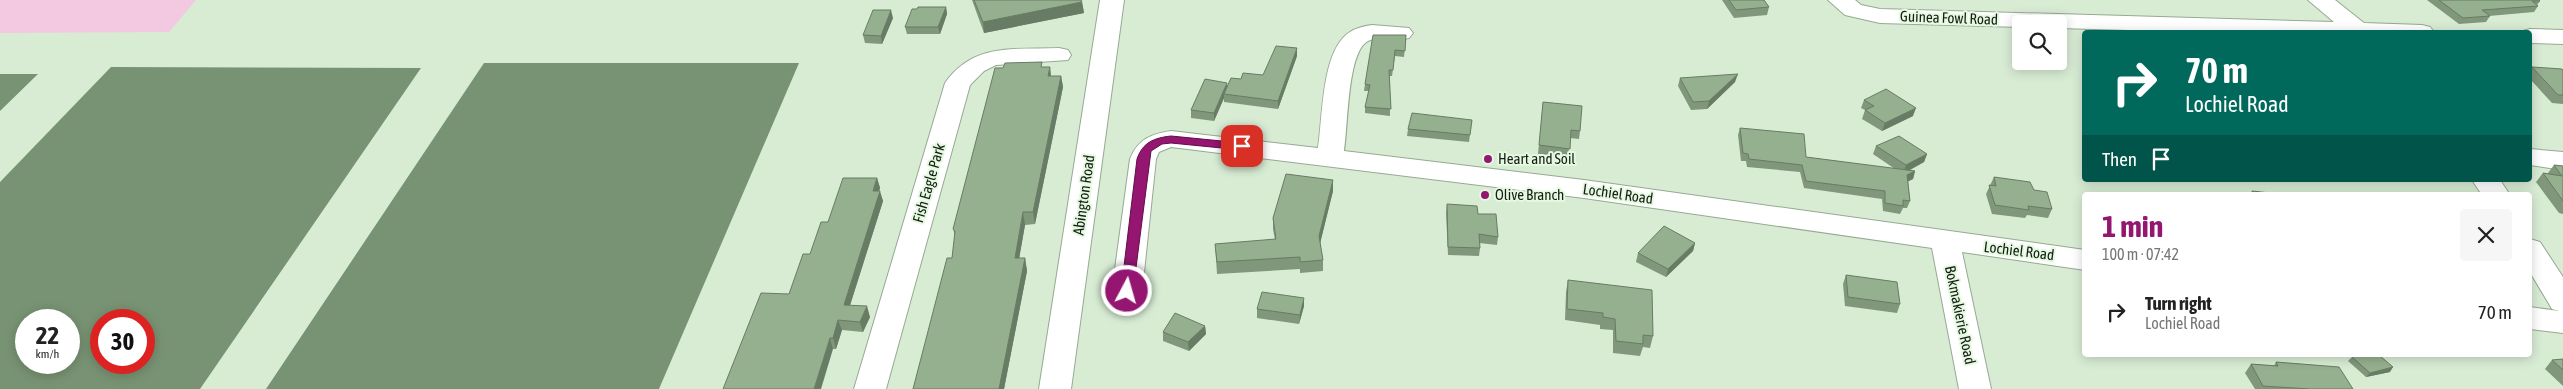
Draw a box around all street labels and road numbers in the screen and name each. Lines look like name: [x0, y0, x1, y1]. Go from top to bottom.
street label: Guinea Fowl Road: [1900, 7, 1998, 28]
street label: Fish Eagle Park: [909, 141, 948, 224]
street label: Abington Road: [1069, 154, 1098, 236]
street label: Lochiel Road: [1582, 180, 1654, 207]
street label: Lochiel Road: [1983, 238, 2055, 263]
street label: Bokmakierie Road: [1942, 264, 1979, 366]

